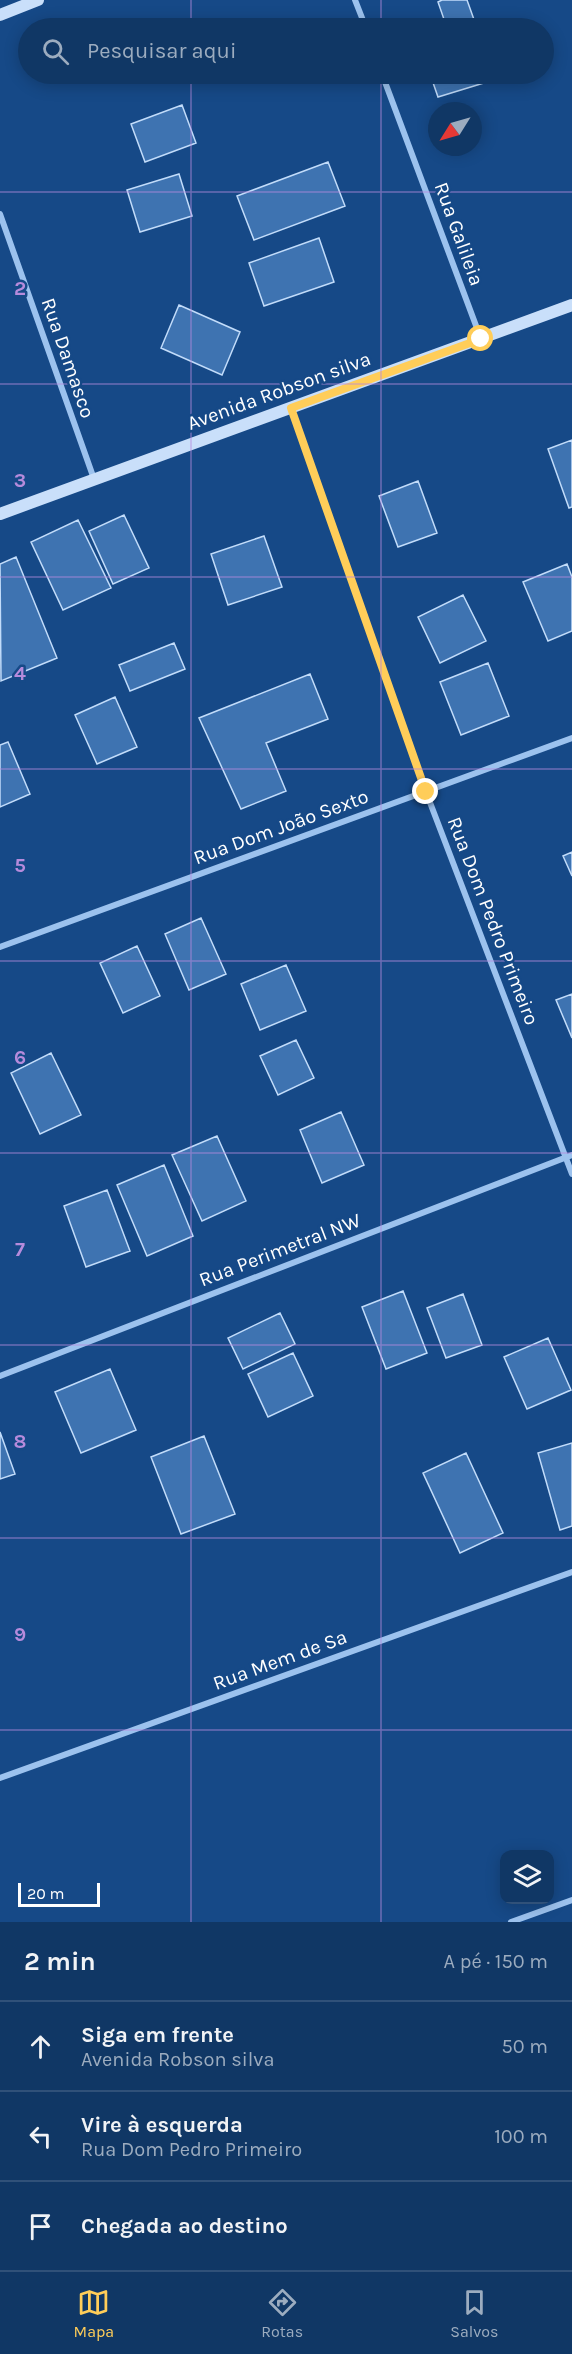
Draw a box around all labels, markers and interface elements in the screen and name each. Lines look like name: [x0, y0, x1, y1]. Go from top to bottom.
search box: [18, 18, 554, 84]
icon: search: [39, 35, 72, 68]
text: Pesquisar aqui: [87, 38, 236, 64]
north arrow: [428, 102, 482, 156]
street label: Rua Galileia: [430, 179, 488, 289]
text: 2: [14, 277, 26, 300]
street label: Rua Damasco: [37, 295, 99, 421]
route start: [467, 325, 493, 351]
street label: Avenida Robson silva: [184, 347, 374, 435]
text: 3: [14, 469, 26, 492]
text: 4: [14, 662, 26, 685]
route end: [412, 778, 438, 804]
street label: Rua Dom João Sexto: [190, 785, 372, 869]
street label: Rua Dom Pedro Primeiro: [443, 814, 543, 1028]
text: 5: [14, 854, 26, 877]
text: 6: [14, 1046, 26, 1069]
street label: Rua Perimetral NW: [196, 1209, 364, 1291]
text: 7: [15, 1238, 25, 1261]
text: 8: [14, 1430, 26, 1453]
text: 9: [14, 1623, 26, 1646]
street label: Rua Mem de Sa: [210, 1625, 350, 1695]
map controls: [500, 1850, 554, 1904]
button: layers: [500, 1850, 554, 1904]
scale bar: [18, 1880, 100, 1908]
text: 20 m: [27, 1884, 65, 1903]
text: 2 min: [24, 1946, 96, 1977]
text: A pé · 150 m: [444, 1950, 548, 1973]
text: Siga em frente: [81, 2022, 234, 2048]
icon: ahead: [24, 2030, 57, 2063]
text: 50 m: [501, 2035, 548, 2058]
text: Avenida Robson silva: [81, 2048, 274, 2071]
text: Vire à esquerda: [81, 2112, 243, 2138]
icon: left: [24, 2120, 57, 2153]
text: 100 m: [494, 2125, 548, 2148]
text: Rua Dom Pedro Primeiro: [81, 2138, 302, 2161]
icon: arrive: [24, 2210, 57, 2243]
text: Chegada ao destino: [81, 2213, 288, 2239]
tab: Mapa: [74, 2286, 114, 2341]
tab: Rotas: [261, 2286, 303, 2341]
tab: Salvos: [450, 2286, 498, 2341]

